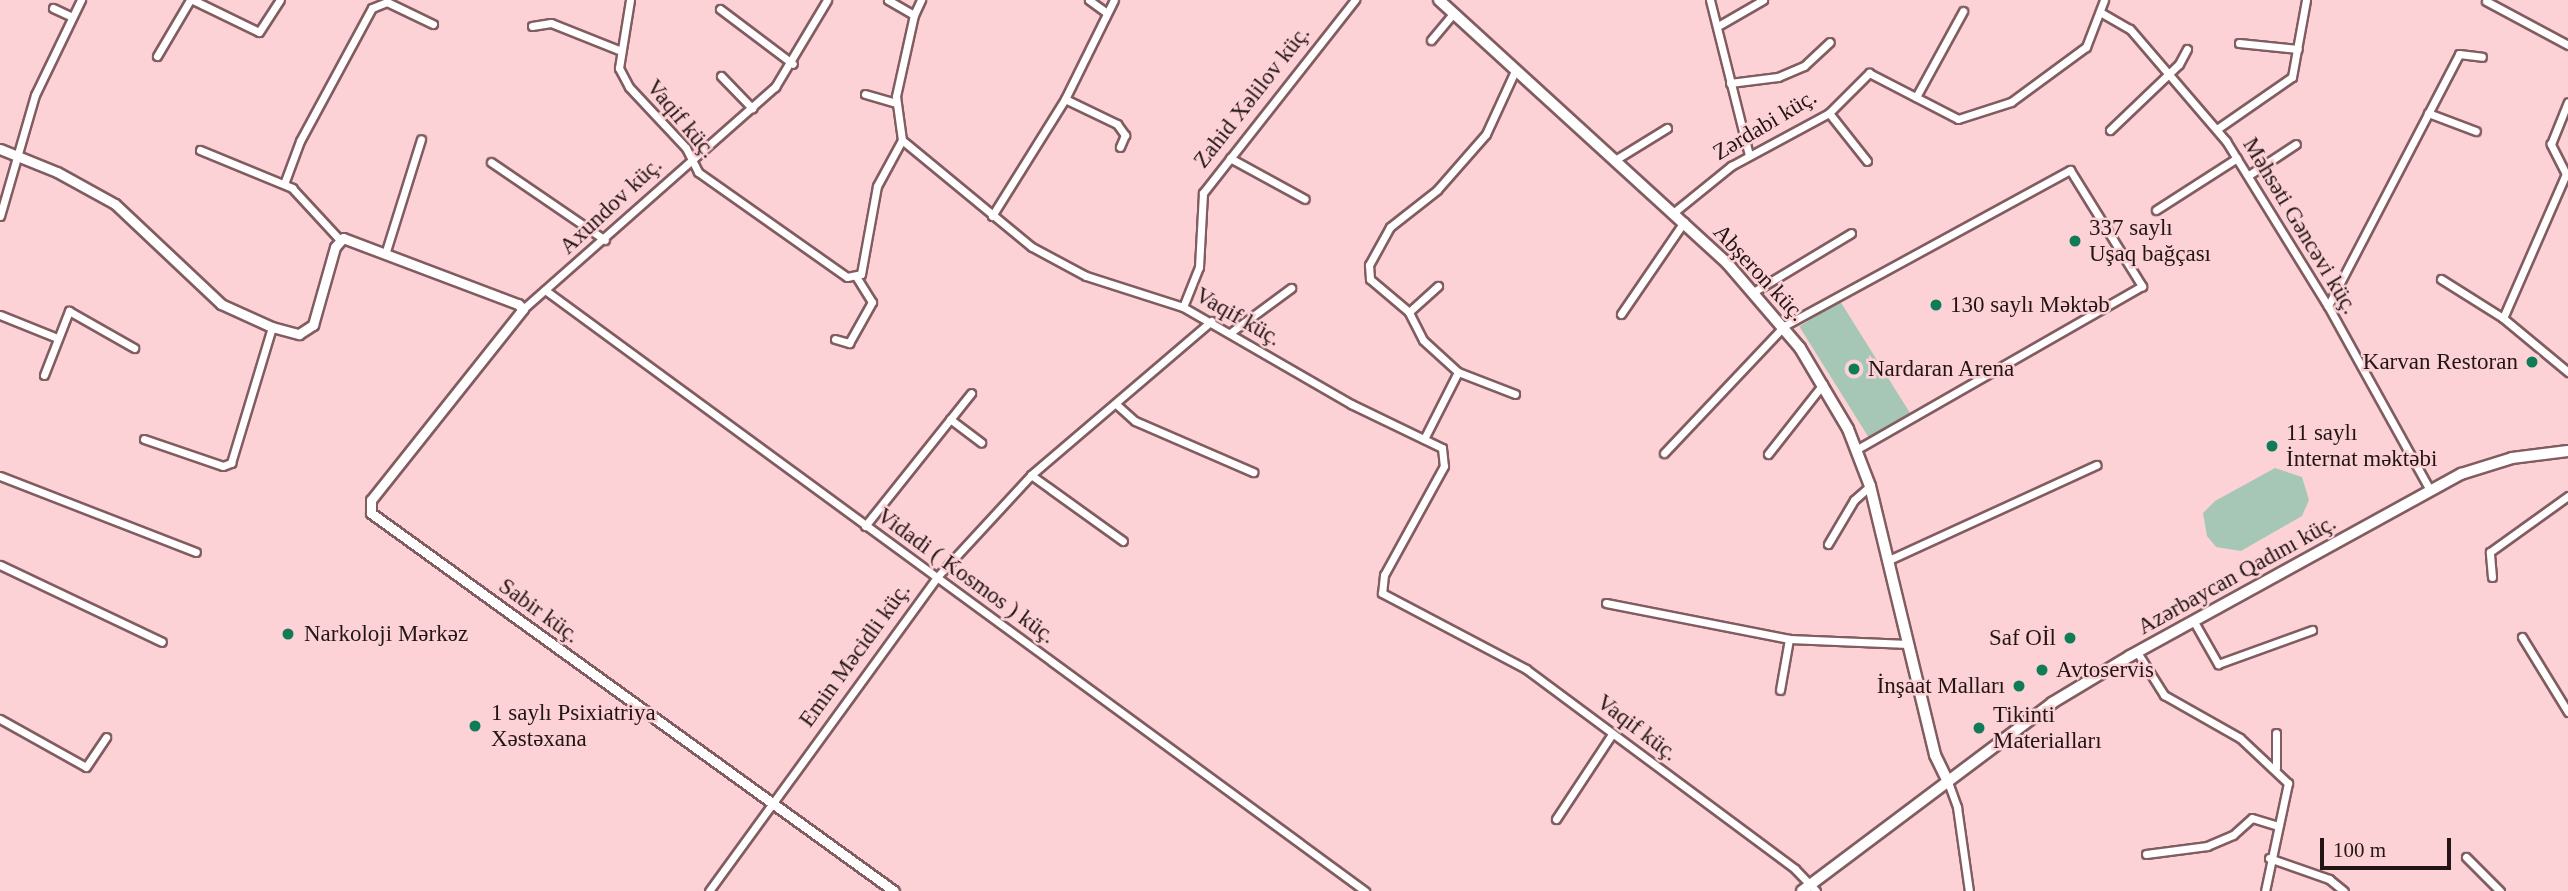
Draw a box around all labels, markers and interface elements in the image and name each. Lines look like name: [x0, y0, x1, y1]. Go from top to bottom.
street label: Zahid Xəlilov küç.: [1188, 20, 1316, 174]
street label: Vaqif küç.: [640, 74, 722, 164]
street label: Zərdabi küç.: [1708, 83, 1822, 167]
street label: Məhsəti Gəncəvi küç.: [2236, 133, 2364, 319]
street label: Axundov küç.: [554, 151, 668, 261]
place label: 337 saylı Uşaq bağçası: [2089, 214, 2211, 268]
street label: Abşeron küç.: [1707, 219, 1811, 327]
marker: 337 saylı Uşaq bağçası: [2067, 233, 2083, 249]
street label: Vaqif küç.: [1190, 281, 1286, 353]
place label: 130 saylı Məktəb: [1950, 291, 2110, 319]
marker: 130 saylı Məktəb: [1928, 297, 1944, 313]
place label: Karvan Restoran: [2363, 348, 2518, 376]
marker: Karvan Restoran: [2524, 354, 2540, 370]
place label: Nardaran Arena: [1868, 355, 2015, 383]
marker: Nardaran Arena: [1846, 361, 1862, 377]
place label: 11 saylı İnternat məktəbi: [2286, 419, 2437, 473]
marker: 11 saylı İnternat məktəbi: [2264, 438, 2280, 454]
street label: Vidadi ( Kosmos ) küç.: [871, 502, 1061, 650]
street label: Azərbaycan Qadını küç.: [2133, 509, 2341, 641]
street label: Sabir küç.: [493, 572, 585, 650]
street label: Emin Məcidli küç.: [793, 577, 917, 733]
place label: Narkoloji Mərkəz: [304, 620, 468, 648]
marker: Narkoloji Mərkəz: [278, 624, 298, 644]
place label: Saf Oİl: [1989, 624, 2056, 652]
marker: Saf Oİl: [2062, 630, 2078, 646]
place label: Avtoservis: [2056, 656, 2154, 684]
marker: Avtoservis: [2034, 662, 2050, 678]
place label: İnşaat Malları: [1877, 672, 2005, 700]
marker: İnşaat Malları: [2011, 678, 2027, 694]
street label: Vaqif küç.: [1591, 689, 1683, 767]
place label: 1 saylı Psixiatriya Xəstəxana: [491, 699, 656, 753]
place label: Tikinti Materialları: [1993, 701, 2102, 755]
marker: 1 saylı Psixiatriya Xəstəxana: [465, 716, 485, 736]
marker: Tikinti Materialları: [1971, 720, 1987, 736]
scale bar: [2323, 824, 2454, 868]
text: 100 m: [2333, 838, 2386, 862]

